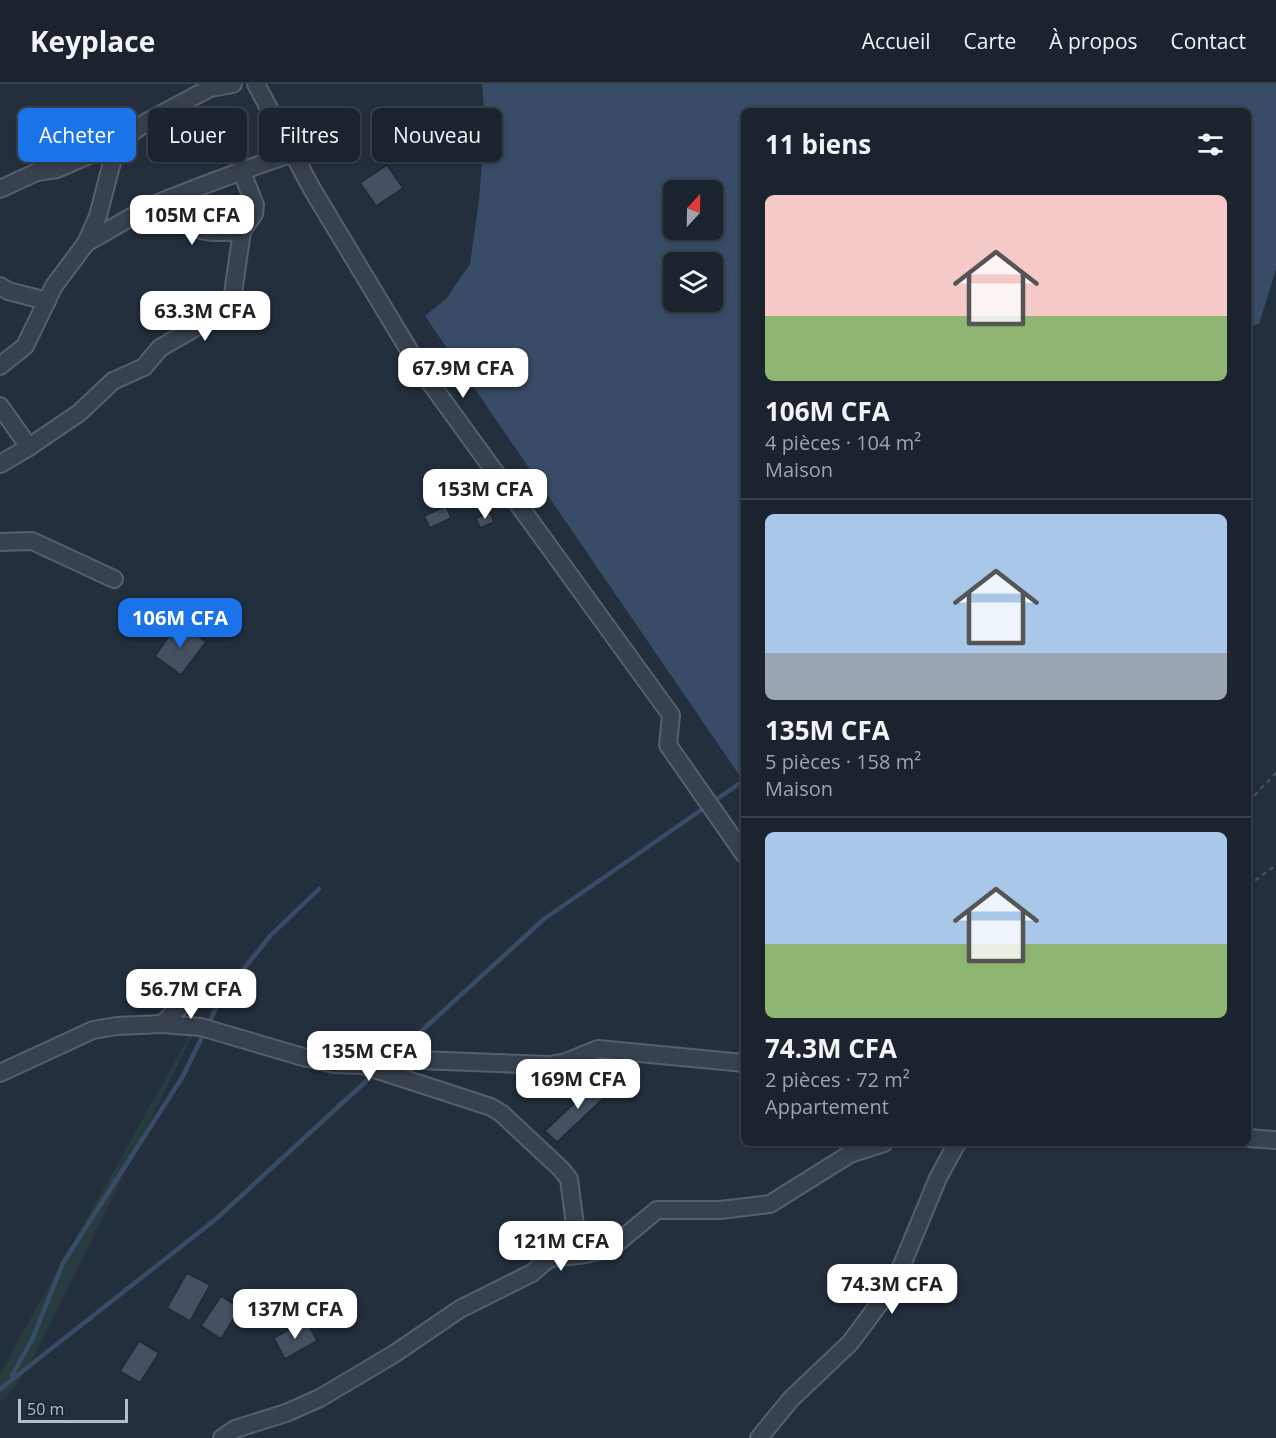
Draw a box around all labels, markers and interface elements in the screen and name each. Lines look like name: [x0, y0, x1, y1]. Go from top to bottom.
text: Keyplace: [30, 22, 155, 60]
text: Accueil: [862, 27, 930, 55]
text: Carte: [963, 27, 1016, 55]
text: À propos: [1049, 27, 1138, 55]
text: Contact: [1171, 27, 1246, 55]
chip: Acheter: [18, 108, 136, 162]
chip: Louer: [148, 108, 247, 162]
chip: Filtres: [259, 108, 360, 162]
chip: Nouveau: [372, 108, 502, 162]
text: 11 biens: [765, 126, 871, 162]
icon: filters: [1194, 128, 1227, 161]
north arrow: [663, 180, 723, 240]
map controls: [663, 180, 723, 312]
pin: 105M CFA: [130, 195, 254, 246]
text: 105M CFA: [144, 201, 240, 228]
icon: home: [942, 234, 1050, 342]
button: layers: [663, 252, 723, 312]
pin: 63.3M CFA: [136, 291, 274, 342]
text: 63.3M CFA: [154, 297, 256, 324]
pin: 67.9M CFA: [394, 348, 532, 399]
text: 67.9M CFA: [412, 354, 514, 381]
text: 106M CFA: [765, 393, 890, 429]
text: 4 pièces · 104 m²: [765, 429, 921, 456]
text: Maison: [765, 456, 833, 483]
pin: 153M CFA: [423, 469, 547, 520]
text: 153M CFA: [437, 475, 533, 502]
icon: home: [942, 553, 1050, 661]
pin: 106M CFA: [118, 598, 242, 649]
text: 106M CFA: [132, 604, 228, 631]
text: 135M CFA: [765, 712, 890, 748]
text: 5 pièces · 158 m²: [765, 748, 921, 775]
text: Maison: [765, 775, 833, 802]
icon: home: [942, 871, 1050, 979]
pin: 56.7M CFA: [122, 969, 260, 1020]
text: 56.7M CFA: [140, 975, 242, 1002]
text: 74.3M CFA: [765, 1030, 897, 1066]
pin: 135M CFA: [307, 1031, 431, 1082]
text: 135M CFA: [321, 1037, 417, 1064]
pin: 169M CFA: [516, 1059, 640, 1110]
text: 169M CFA: [530, 1065, 626, 1092]
text: 2 pièces · 72 m²: [765, 1066, 910, 1093]
text: Appartement: [765, 1093, 889, 1120]
pin: 121M CFA: [499, 1221, 623, 1272]
text: 121M CFA: [513, 1227, 609, 1254]
pin: 74.3M CFA: [823, 1264, 961, 1315]
text: 74.3M CFA: [841, 1270, 943, 1297]
pin: 137M CFA: [233, 1289, 357, 1340]
text: 137M CFA: [247, 1295, 343, 1322]
scale bar: [18, 1396, 128, 1424]
text: 50 m: [27, 1398, 64, 1420]

